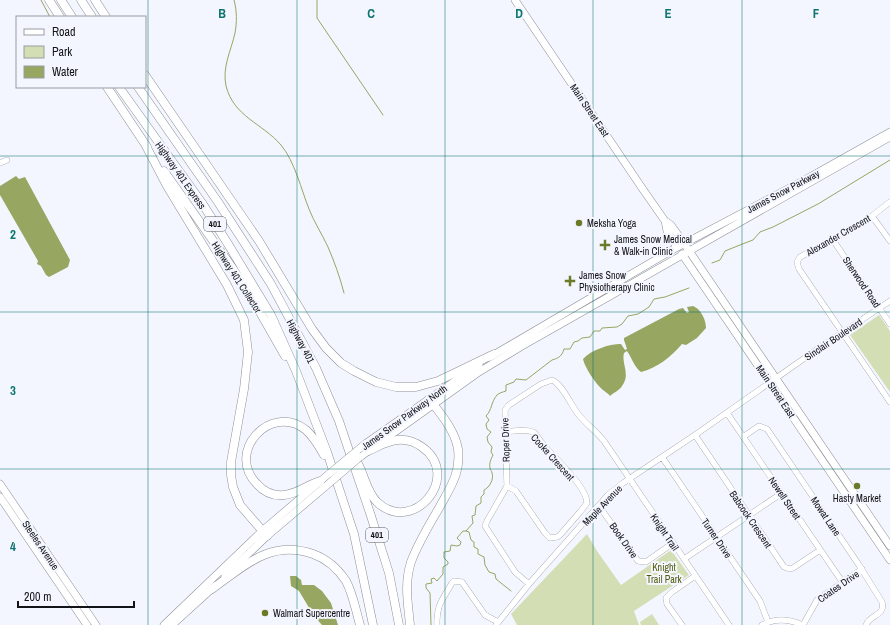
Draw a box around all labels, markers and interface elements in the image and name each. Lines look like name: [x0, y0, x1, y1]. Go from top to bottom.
text: B: [218, 5, 226, 22]
text: C: [367, 5, 375, 22]
text: D: [515, 5, 523, 22]
text: E: [664, 5, 672, 22]
text: F: [813, 5, 820, 22]
legend: [16, 16, 146, 88]
text: Road: [52, 24, 76, 40]
text: Park: [52, 44, 72, 60]
text: Water: [52, 64, 79, 80]
street label: Main Street East: [567, 81, 612, 140]
street label: Highway 401 Express: [152, 139, 209, 212]
street label: James Snow Parkway: [745, 166, 823, 216]
street label: Alexander Crescent: [803, 211, 873, 260]
road number: 401: [204, 217, 226, 231]
place label: Meksha Yoga: [587, 217, 637, 230]
marker: Meksha Yoga: [574, 218, 584, 228]
text: 2: [10, 226, 16, 243]
place label: James Snow Medical & Walk-in Clinic: [614, 233, 692, 258]
street label: Highway 401 Collector: [209, 239, 265, 316]
marker: James Snow Medical & Walk-in Clinic: [599, 239, 611, 251]
street label: Sherwood Road: [840, 254, 883, 310]
place label: James Snow Physiotherapy Clinic: [579, 269, 655, 294]
marker: James Snow Physiotherapy Clinic: [564, 275, 576, 287]
street label: Sinclair Boulevard: [802, 315, 865, 364]
street label: Highway 401: [284, 317, 318, 366]
street label: Main Street East: [753, 362, 798, 421]
text: 3: [10, 382, 16, 399]
street label: James Snow Parkway North: [359, 382, 450, 453]
street label: Roper Drive: [498, 417, 513, 462]
street label: Cooke Crescent: [528, 431, 578, 484]
street label: Newell Street: [766, 474, 804, 523]
marker: Hasty Market: [852, 481, 862, 491]
street label: Maple Avenue: [580, 482, 625, 529]
street label: Babcock Crescent: [727, 488, 775, 551]
place label: Hasty Market: [833, 492, 882, 505]
street label: Mowat Lane: [808, 494, 844, 539]
street label: Knight Trail: [647, 511, 682, 553]
street label: Turner Drive: [699, 516, 735, 561]
street label: Steeles Avenue: [19, 518, 62, 573]
street label: Book Drive: [607, 520, 641, 561]
road number: 401: [366, 528, 388, 542]
text: 4: [10, 538, 16, 555]
park label: Knight Trail Park: [646, 561, 683, 586]
street label: Coates Drive: [815, 567, 862, 605]
scale bar: [18, 583, 134, 609]
text: 200 m: [24, 589, 51, 605]
place label: Walmart Supercentre: [273, 607, 351, 620]
marker: Walmart Supercentre: [260, 608, 270, 618]

